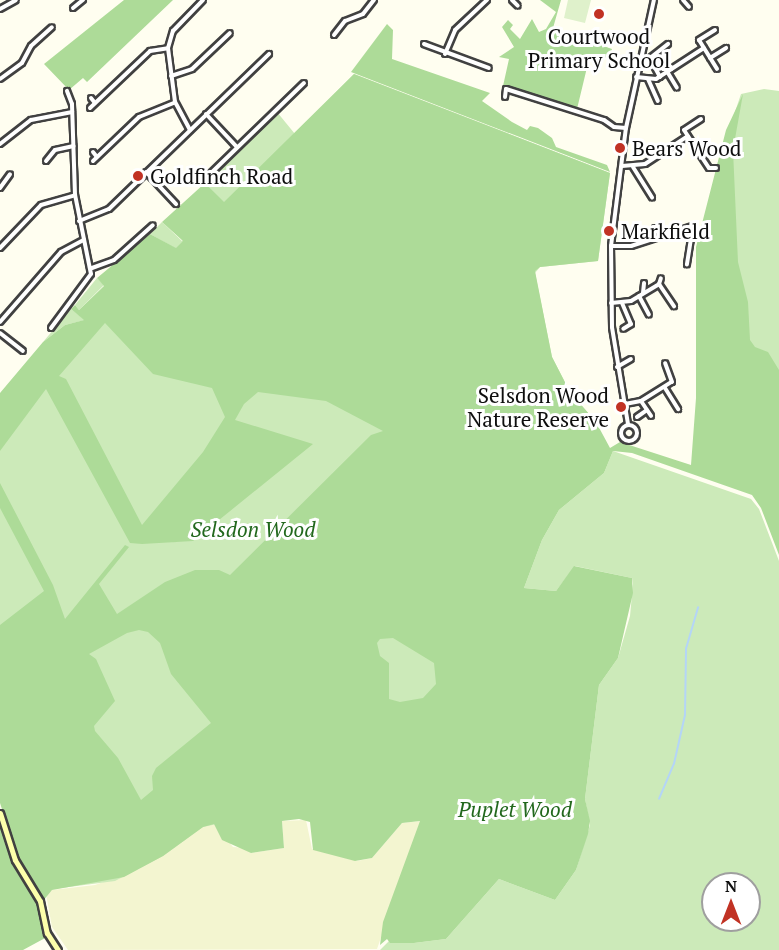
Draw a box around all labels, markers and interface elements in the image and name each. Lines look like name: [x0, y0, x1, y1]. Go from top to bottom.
marker: Courtwood Primary School: [592, 7, 606, 21]
place label: Courtwood Primary School: [528, 23, 670, 73]
place label: Bears Wood: [632, 135, 741, 161]
marker: Bears Wood: [613, 141, 627, 155]
place label: Goldfinch Road: [150, 163, 293, 189]
marker: Goldfinch Road: [131, 169, 145, 183]
place label: Markfield: [621, 218, 710, 244]
marker: Markfield: [602, 224, 616, 238]
place label: Selsdon Wood Nature Reserve: [467, 382, 609, 432]
marker: Selsdon Wood Nature Reserve: [614, 400, 628, 414]
park label: Selsdon Wood: [190, 516, 316, 542]
park label: Puplet Wood: [458, 796, 572, 822]
north arrow: [701, 872, 761, 932]
text: N: [725, 875, 737, 897]

